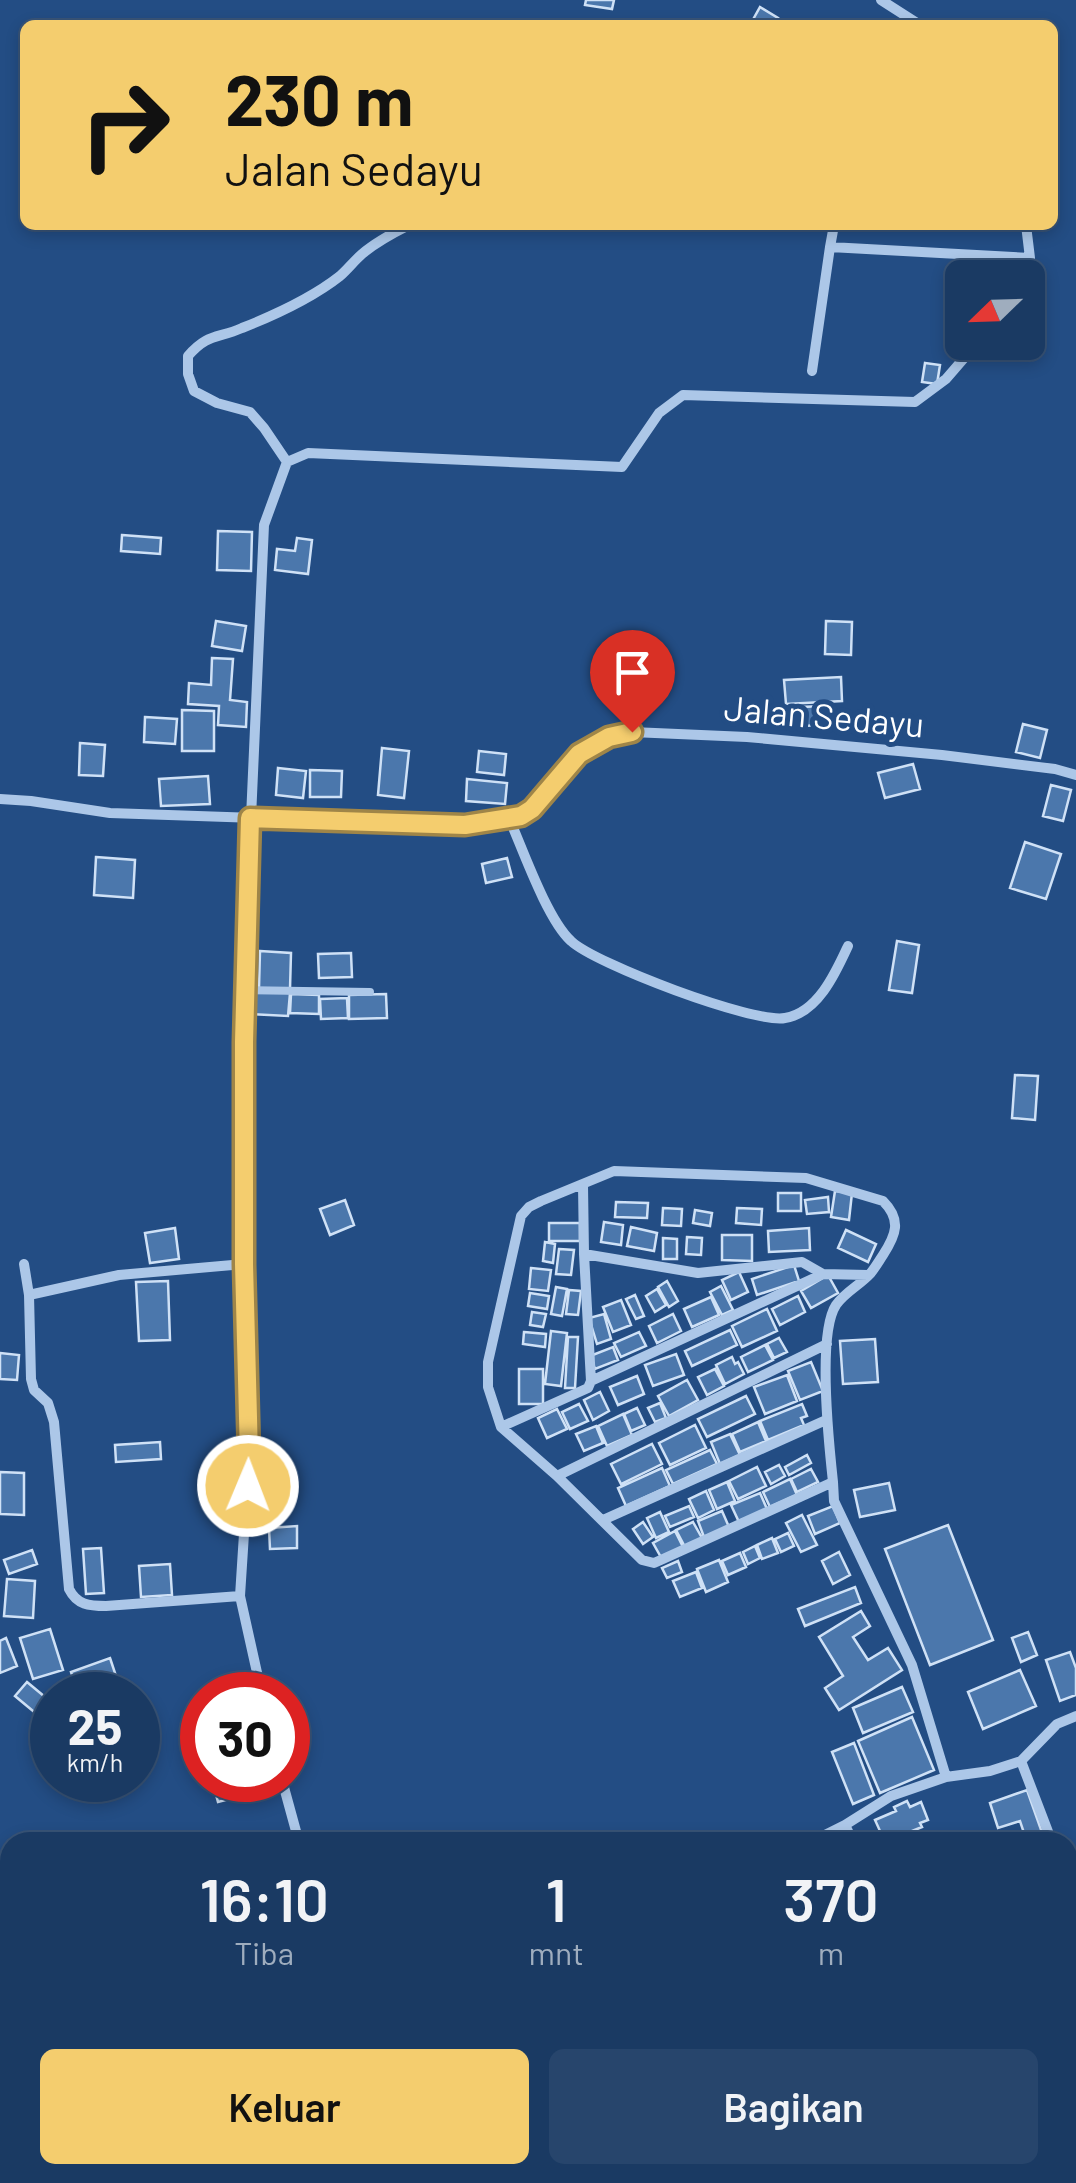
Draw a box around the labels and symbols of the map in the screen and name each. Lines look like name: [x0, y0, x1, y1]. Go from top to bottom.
north arrow: [945, 260, 1045, 360]
pin: [590, 630, 675, 733]
street label: Jalan Sedayu: [722, 685, 926, 745]
position arrow: [196, 1434, 300, 1538]
speed limit sign: 30: [180, 1672, 310, 1802]

